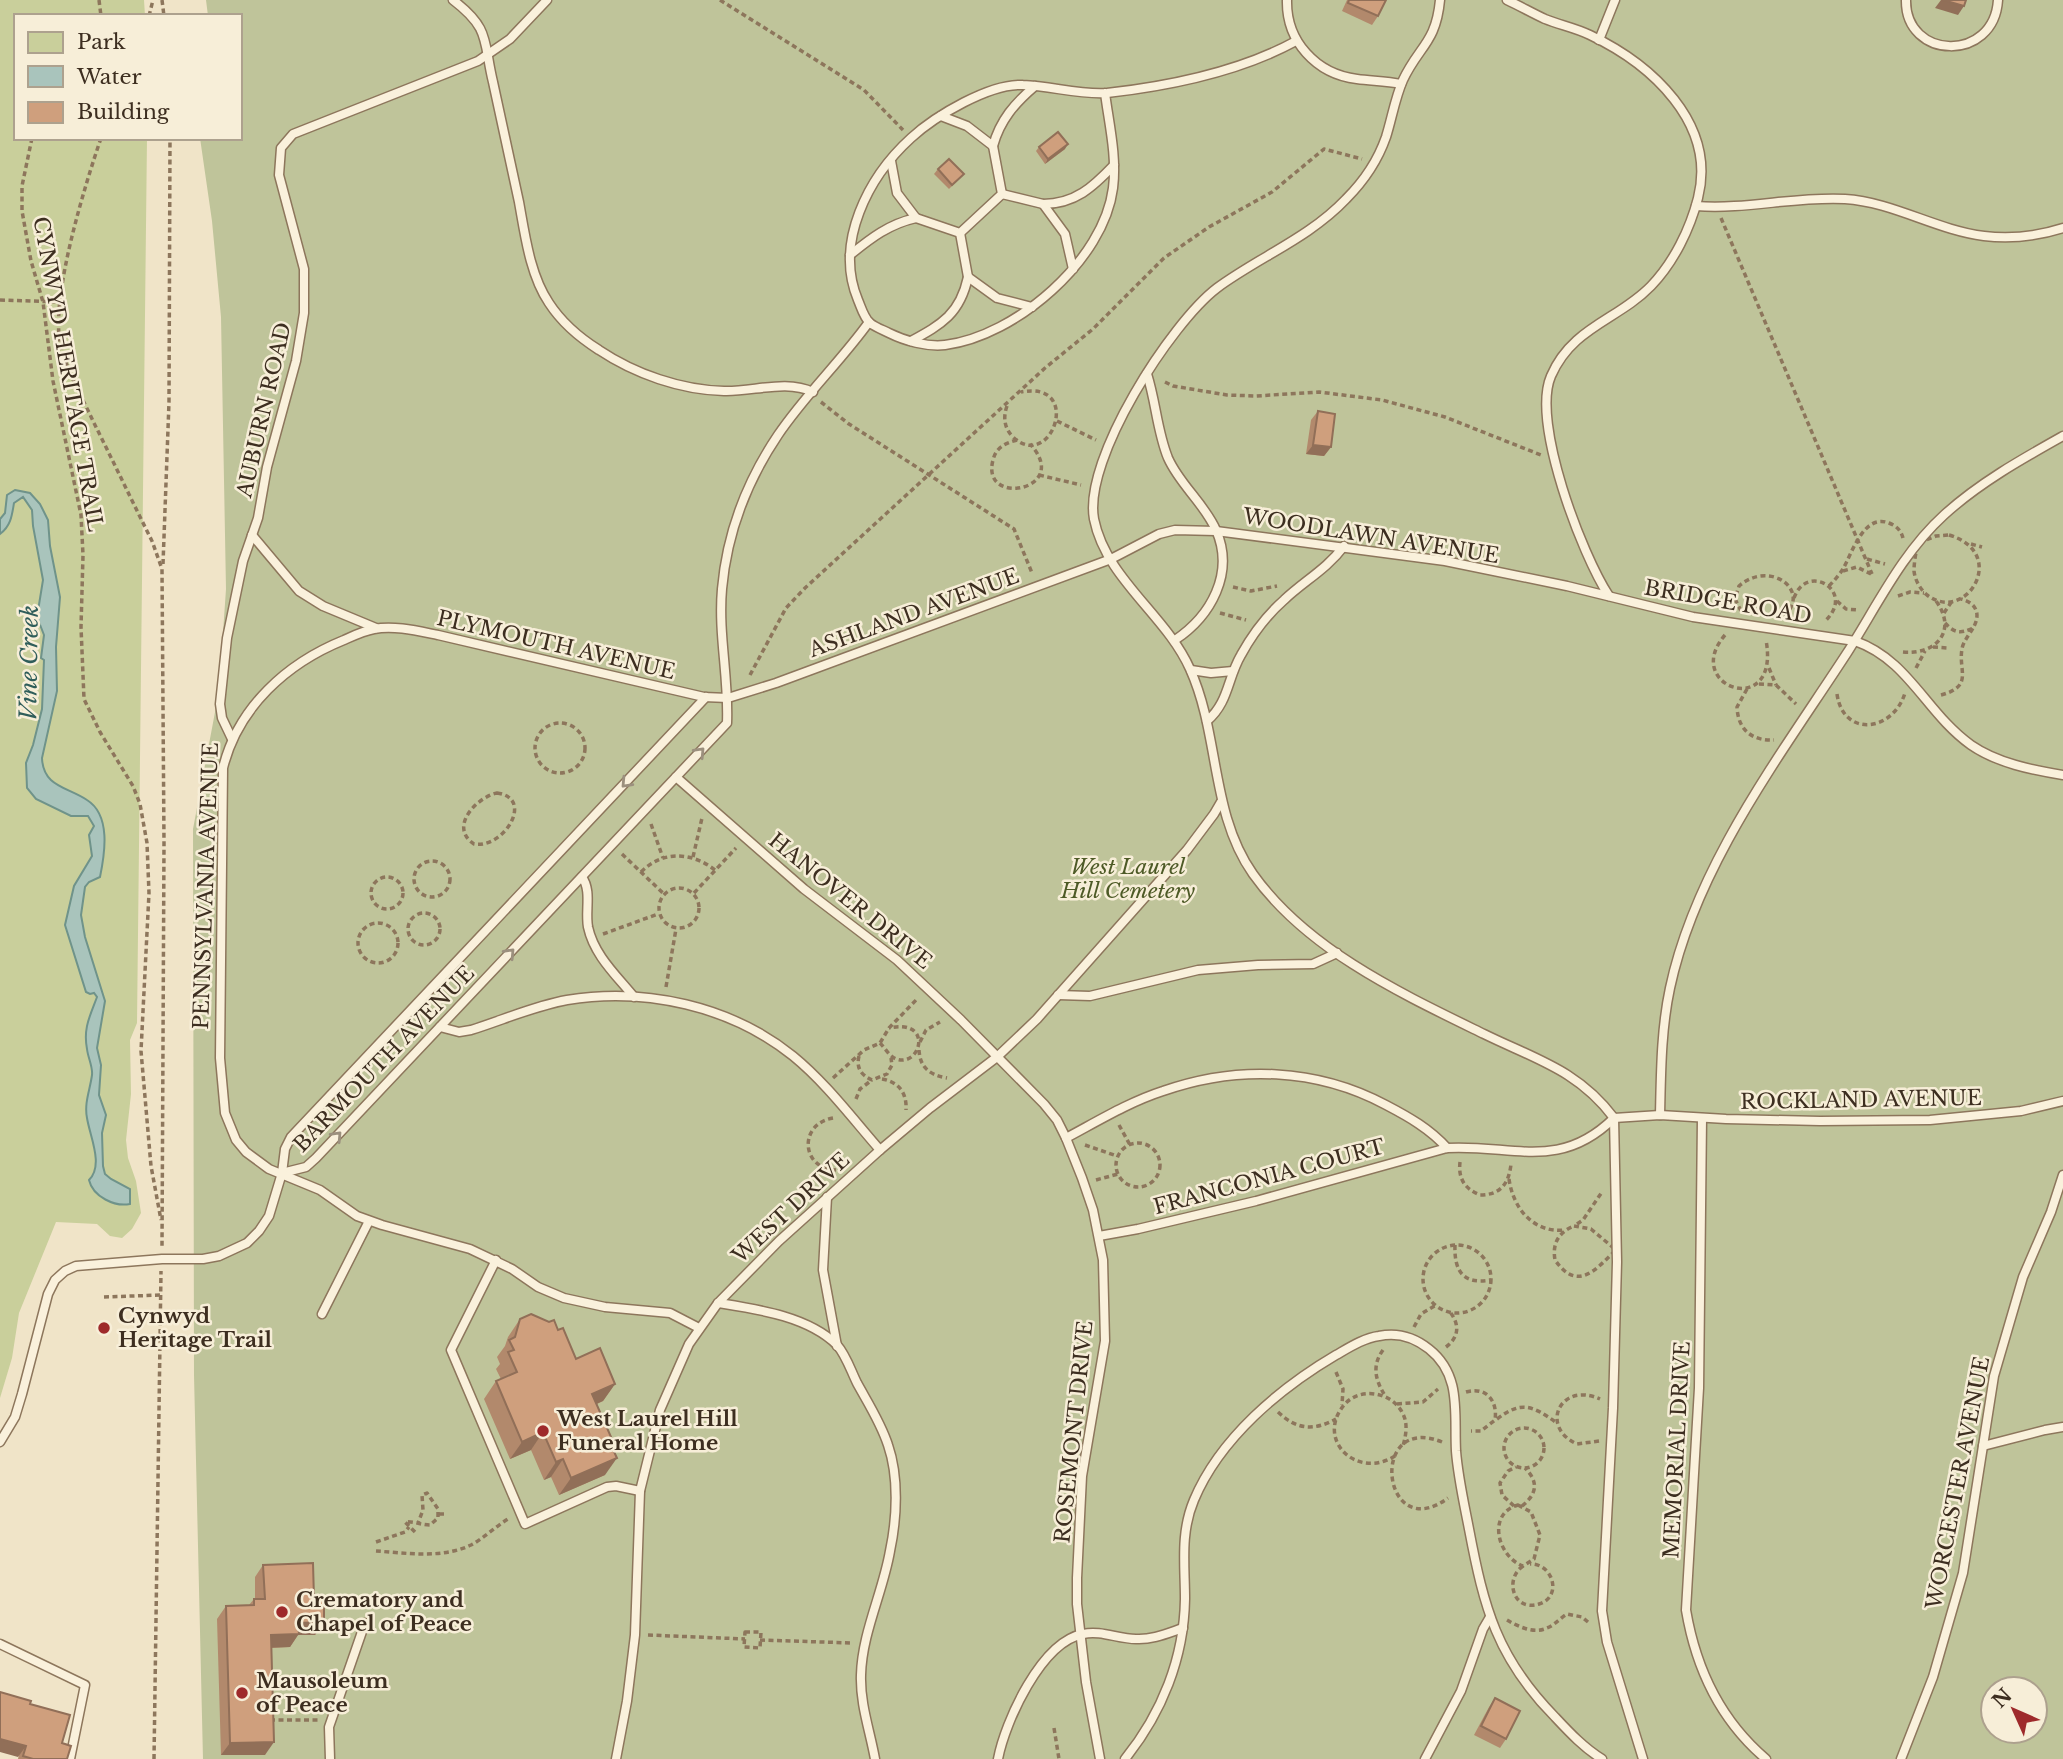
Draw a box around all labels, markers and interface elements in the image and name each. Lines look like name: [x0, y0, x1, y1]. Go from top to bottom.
legend: [14, 14, 242, 140]
text: Park: [77, 29, 126, 55]
text: Water: [76, 64, 141, 90]
text: Building: [77, 99, 170, 125]
street label: CYNWYD HERITAGE TRAIL: [27, 214, 109, 534]
street label: AUBURN ROAD: [231, 320, 297, 501]
street label: WOODLAWN AVENUE: [1240, 503, 1501, 569]
street label: ASHLAND AVENUE: [804, 563, 1023, 664]
street label: BRIDGE ROAD: [1642, 574, 1814, 630]
water label: Vine Creek: [14, 605, 44, 721]
street label: PLYMOUTH AVENUE: [434, 605, 678, 685]
street label: PENNSYLVANIA AVENUE: [188, 742, 224, 1030]
one-way arrow: [692, 747, 705, 760]
one-way arrow: [622, 775, 635, 788]
street label: HANOVER DRIVE: [763, 827, 937, 975]
park label: West Laurel Hill Cemetery: [1060, 854, 1195, 904]
one-way arrow: [502, 948, 515, 961]
street label: BARMOUTH AVENUE: [288, 960, 480, 1158]
street label: ROCKLAND AVENUE: [1740, 1085, 1982, 1115]
one-way arrow: [329, 1131, 342, 1144]
street label: FRANCONIA COURT: [1150, 1134, 1388, 1220]
street label: WEST DRIVE: [726, 1147, 855, 1270]
place label: Cynwyd Heritage Trail: [118, 1303, 273, 1353]
marker: Cynwyd Heritage Trail: [96, 1320, 112, 1336]
street label: ROSEMONT DRIVE: [1049, 1320, 1099, 1544]
street label: MEMORIAL DRIVE: [1658, 1341, 1696, 1559]
street label: WORCESTER AVENUE: [1921, 1354, 1995, 1613]
place label: West Laurel Hill Funeral Home: [556, 1406, 738, 1456]
marker: West Laurel Hill Funeral Home: [535, 1423, 551, 1439]
place label: Crematory and Chapel of Peace: [296, 1587, 472, 1637]
marker: Crematory and Chapel of Peace: [274, 1604, 290, 1620]
place label: Mausoleum of Peace: [256, 1668, 389, 1718]
north arrow: [1979, 1675, 2049, 1745]
text: N: [1988, 1684, 2017, 1713]
marker: Mausoleum of Peace: [234, 1685, 250, 1701]

